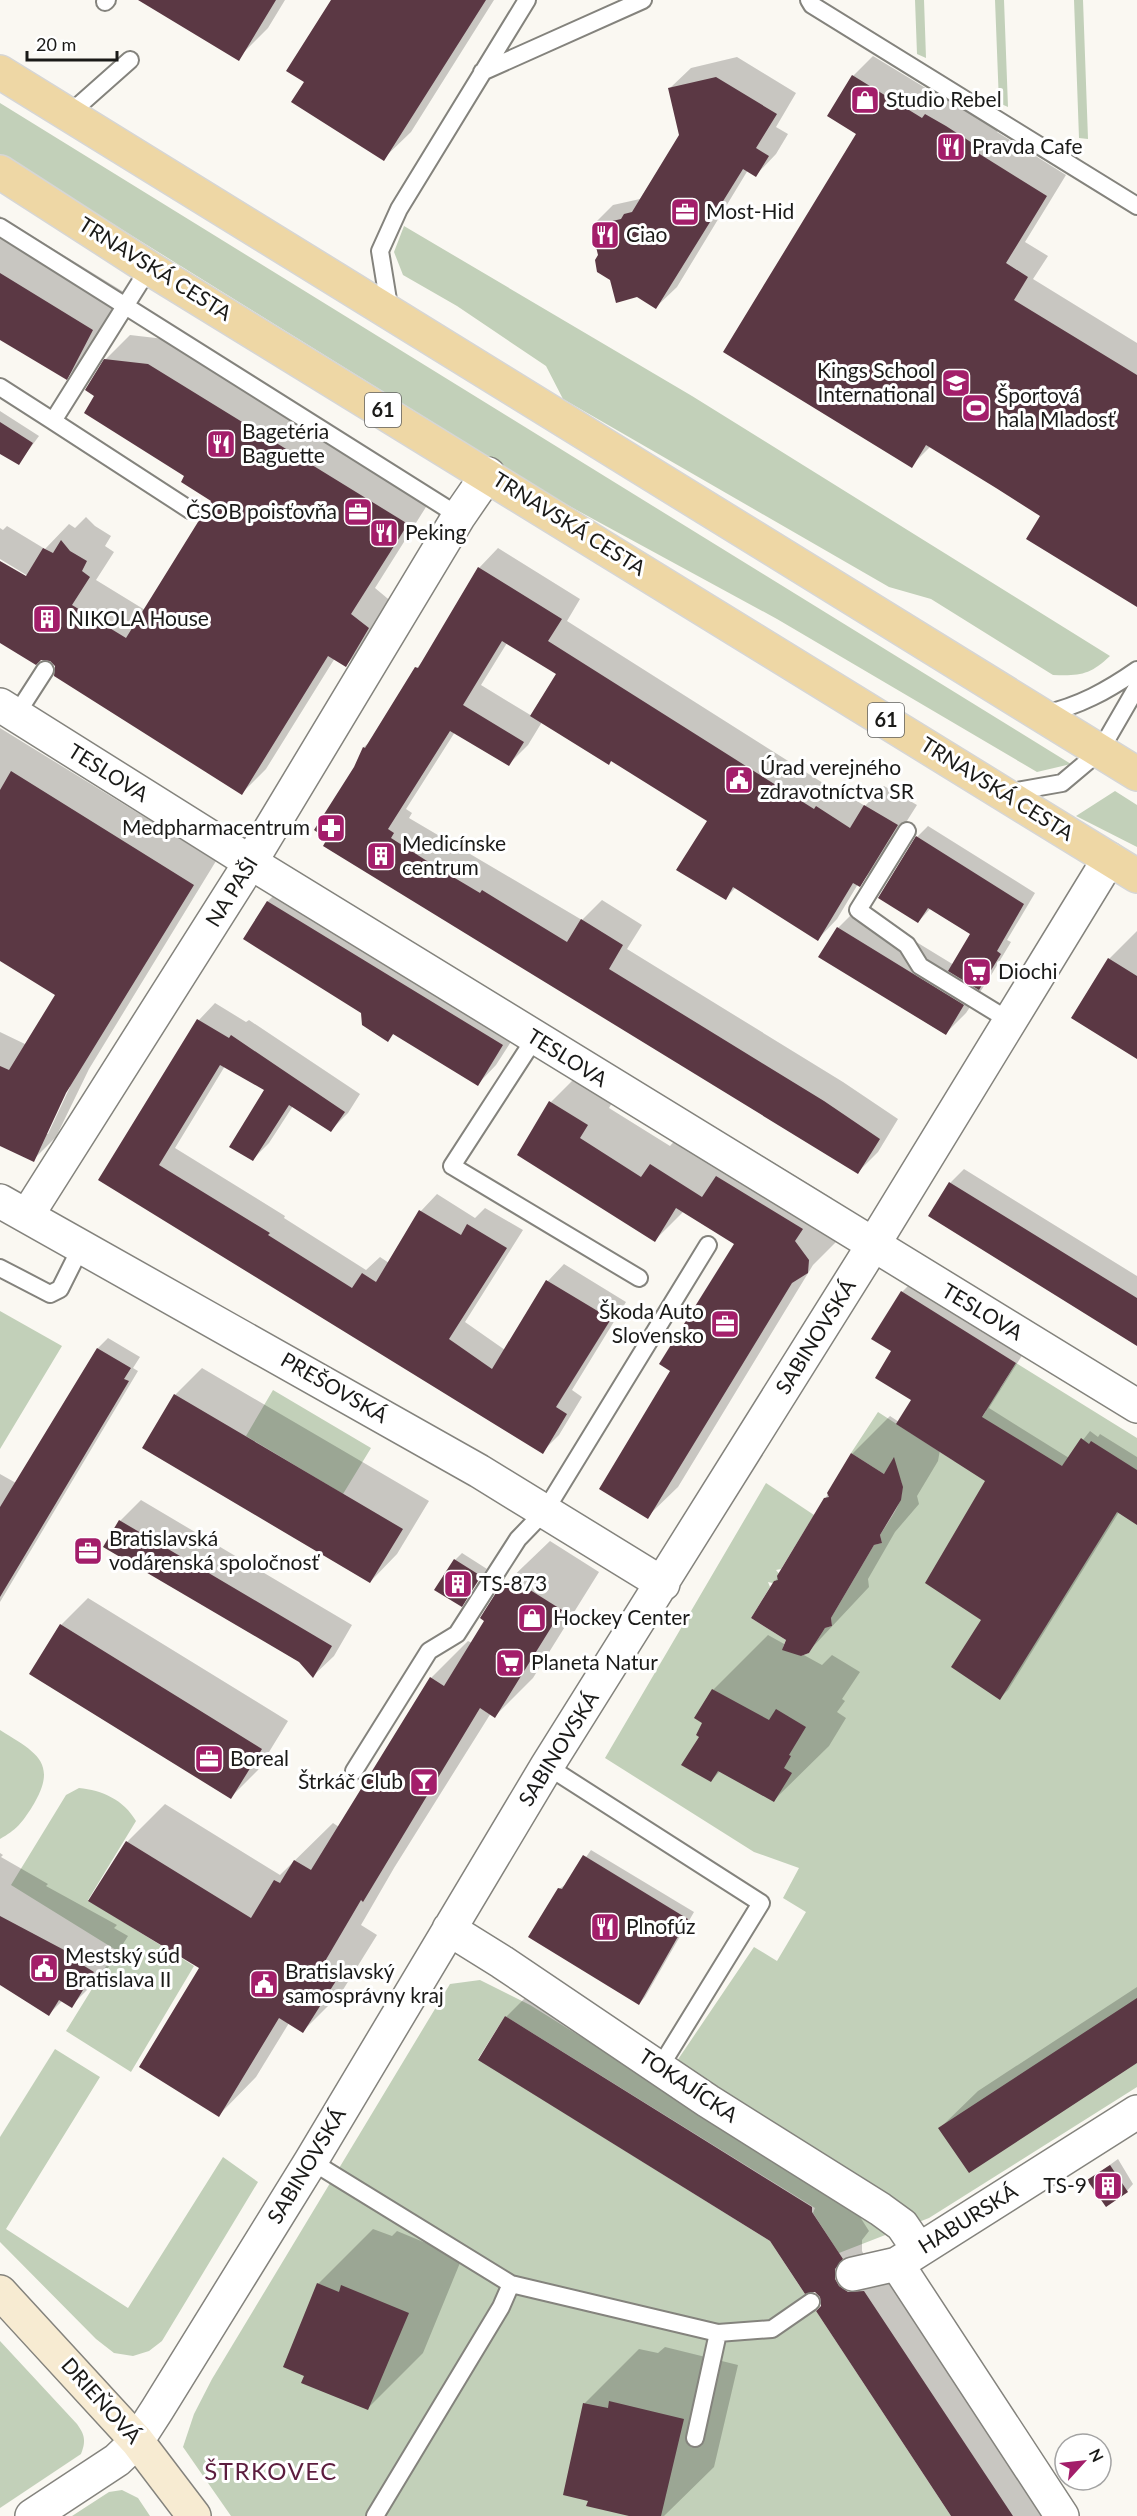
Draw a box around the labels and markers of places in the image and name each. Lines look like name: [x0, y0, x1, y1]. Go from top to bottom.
shop icon: Studio Rebel: [849, 84, 881, 116]
place label: Studio Rebel: [886, 86, 1002, 111]
restaurant icon: Pravda Cafe: [935, 131, 967, 163]
place label: Pravda Cafe: [972, 133, 1083, 158]
office icon: Most-Hid: [669, 196, 701, 228]
place label: Most-Hid: [706, 198, 794, 223]
restaurant icon: Ciao: [589, 219, 621, 251]
place label: Ciao: [626, 221, 668, 246]
place label: Kings School International: [817, 357, 935, 406]
school or university icon: Kings School International: [940, 367, 972, 399]
place label: Športová hala Mladosť: [997, 382, 1116, 431]
sports icon: Športová hala Mladosť: [960, 392, 992, 424]
place label: Bagetéria Baguette: [242, 418, 329, 467]
restaurant icon: Bagetéria Baguette: [205, 428, 237, 460]
office icon: ČSOB poisťovňa: [342, 496, 374, 528]
place label: ČSOB poisťovňa: [186, 498, 337, 523]
restaurant icon: Peking: [368, 517, 400, 549]
place label: Peking: [405, 519, 467, 544]
building icon: NIKOLA House: [31, 603, 63, 635]
place label: NIKOLA House: [68, 605, 209, 630]
place label: Úrad verejného zdravotníctva SR: [760, 754, 915, 803]
public building icon: Úrad verejného zdravotníctva SR: [723, 764, 755, 796]
pharmacy icon: Medpharmacentrum: [315, 812, 347, 844]
place label: Medpharmacentrum: [122, 814, 310, 839]
place label: Medicínske centrum: [402, 830, 506, 879]
building icon: Medicínske centrum: [365, 840, 397, 872]
supermarket icon: Diochi: [961, 956, 993, 988]
place label: Diochi: [998, 958, 1058, 983]
place label: Škoda Auto Slovensko: [599, 1298, 704, 1347]
office icon: Škoda Auto Slovensko: [709, 1308, 741, 1340]
place label: Bratislavská vodárenská spoločnosť: [109, 1525, 321, 1574]
office icon: Bratislavská vodárenská spoločnosť: [72, 1535, 104, 1567]
building icon: TS-873: [442, 1568, 474, 1600]
place label: TS-873: [479, 1570, 547, 1595]
shop icon: Hockey Center: [516, 1602, 548, 1634]
place label: Hockey Center: [553, 1604, 690, 1629]
supermarket icon: Planeta Natur: [494, 1647, 526, 1679]
place label: Planeta Natur: [531, 1649, 658, 1674]
office icon: Boreal: [193, 1743, 225, 1775]
place label: Boreal: [230, 1745, 289, 1770]
bar icon: Štrkáč Club: [408, 1766, 440, 1798]
place label: Štrkáč Club: [298, 1768, 403, 1793]
restaurant icon: Plnofúz: [589, 1911, 621, 1943]
place label: Plnofúz: [626, 1913, 695, 1938]
place label: Mestský súd Bratislava II: [65, 1942, 180, 1991]
public building icon: Mestský súd Bratislava II: [28, 1952, 60, 1984]
place label: Bratislavský samosprávny kraj: [285, 1958, 444, 2007]
public building icon: Bratislavský samosprávny kraj: [248, 1968, 280, 2000]
building icon: TS-9: [1092, 2170, 1124, 2202]
place label: TS-9: [1043, 2172, 1087, 2197]

